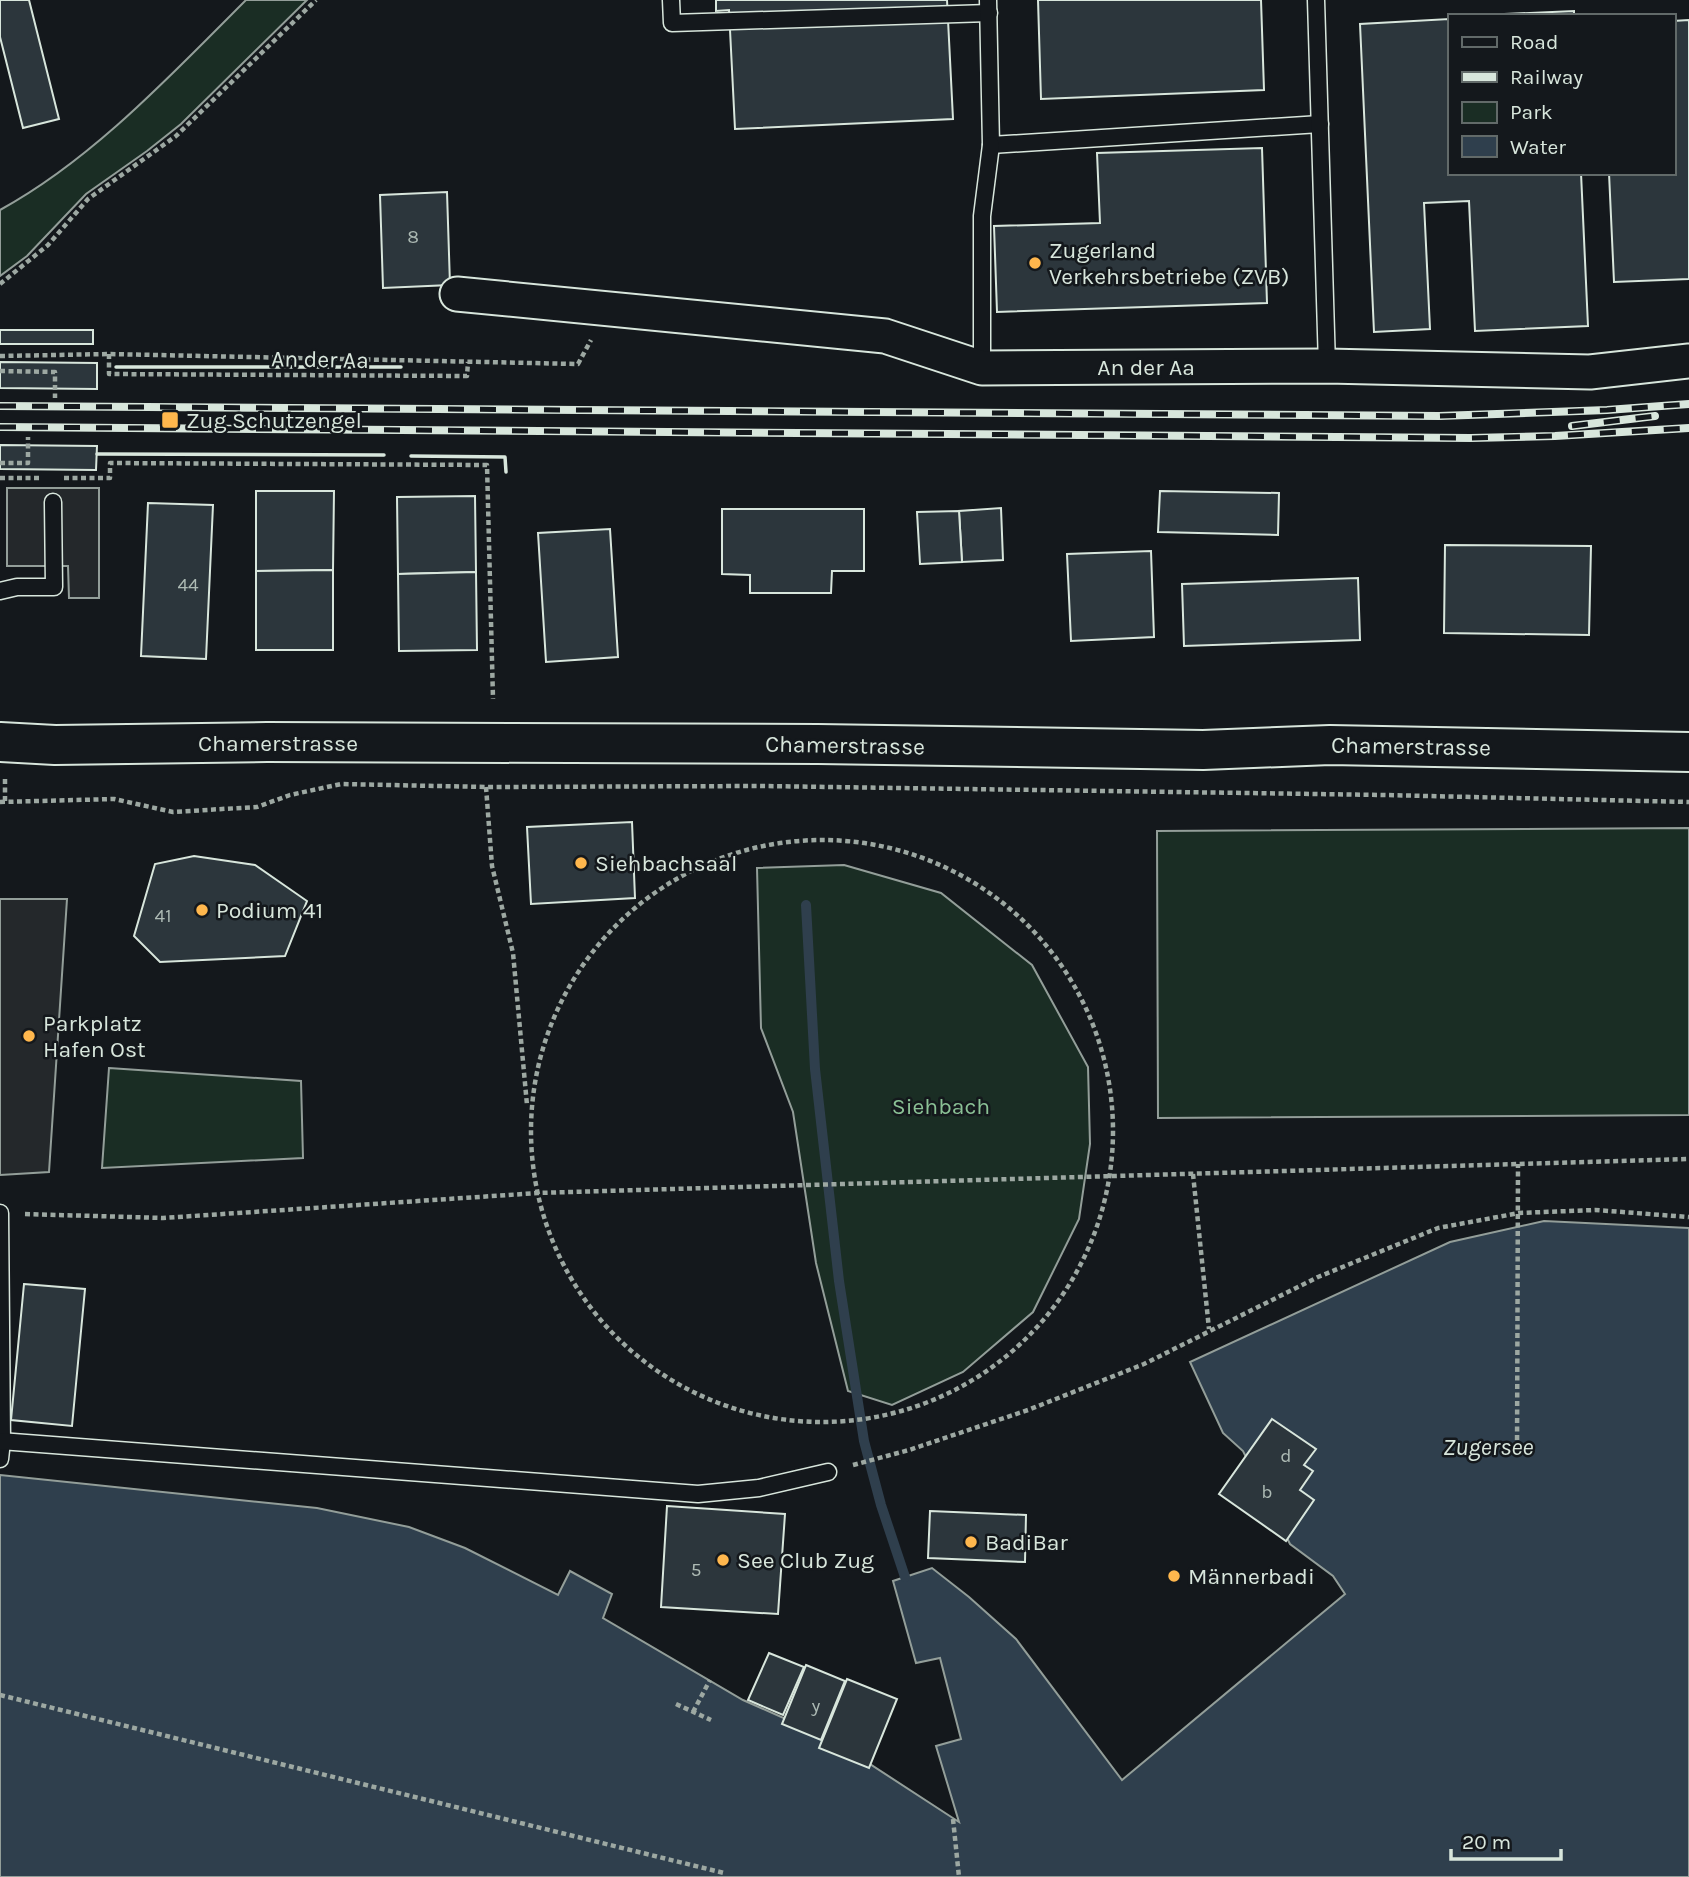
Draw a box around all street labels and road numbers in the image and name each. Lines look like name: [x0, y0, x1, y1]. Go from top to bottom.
street label: An der Aa: [271, 345, 369, 374]
street label: An der Aa: [1097, 354, 1195, 381]
street label: Chamerstrasse: [198, 730, 358, 757]
street label: Chamerstrasse: [765, 731, 925, 760]
street label: Chamerstrasse: [1331, 732, 1491, 761]

